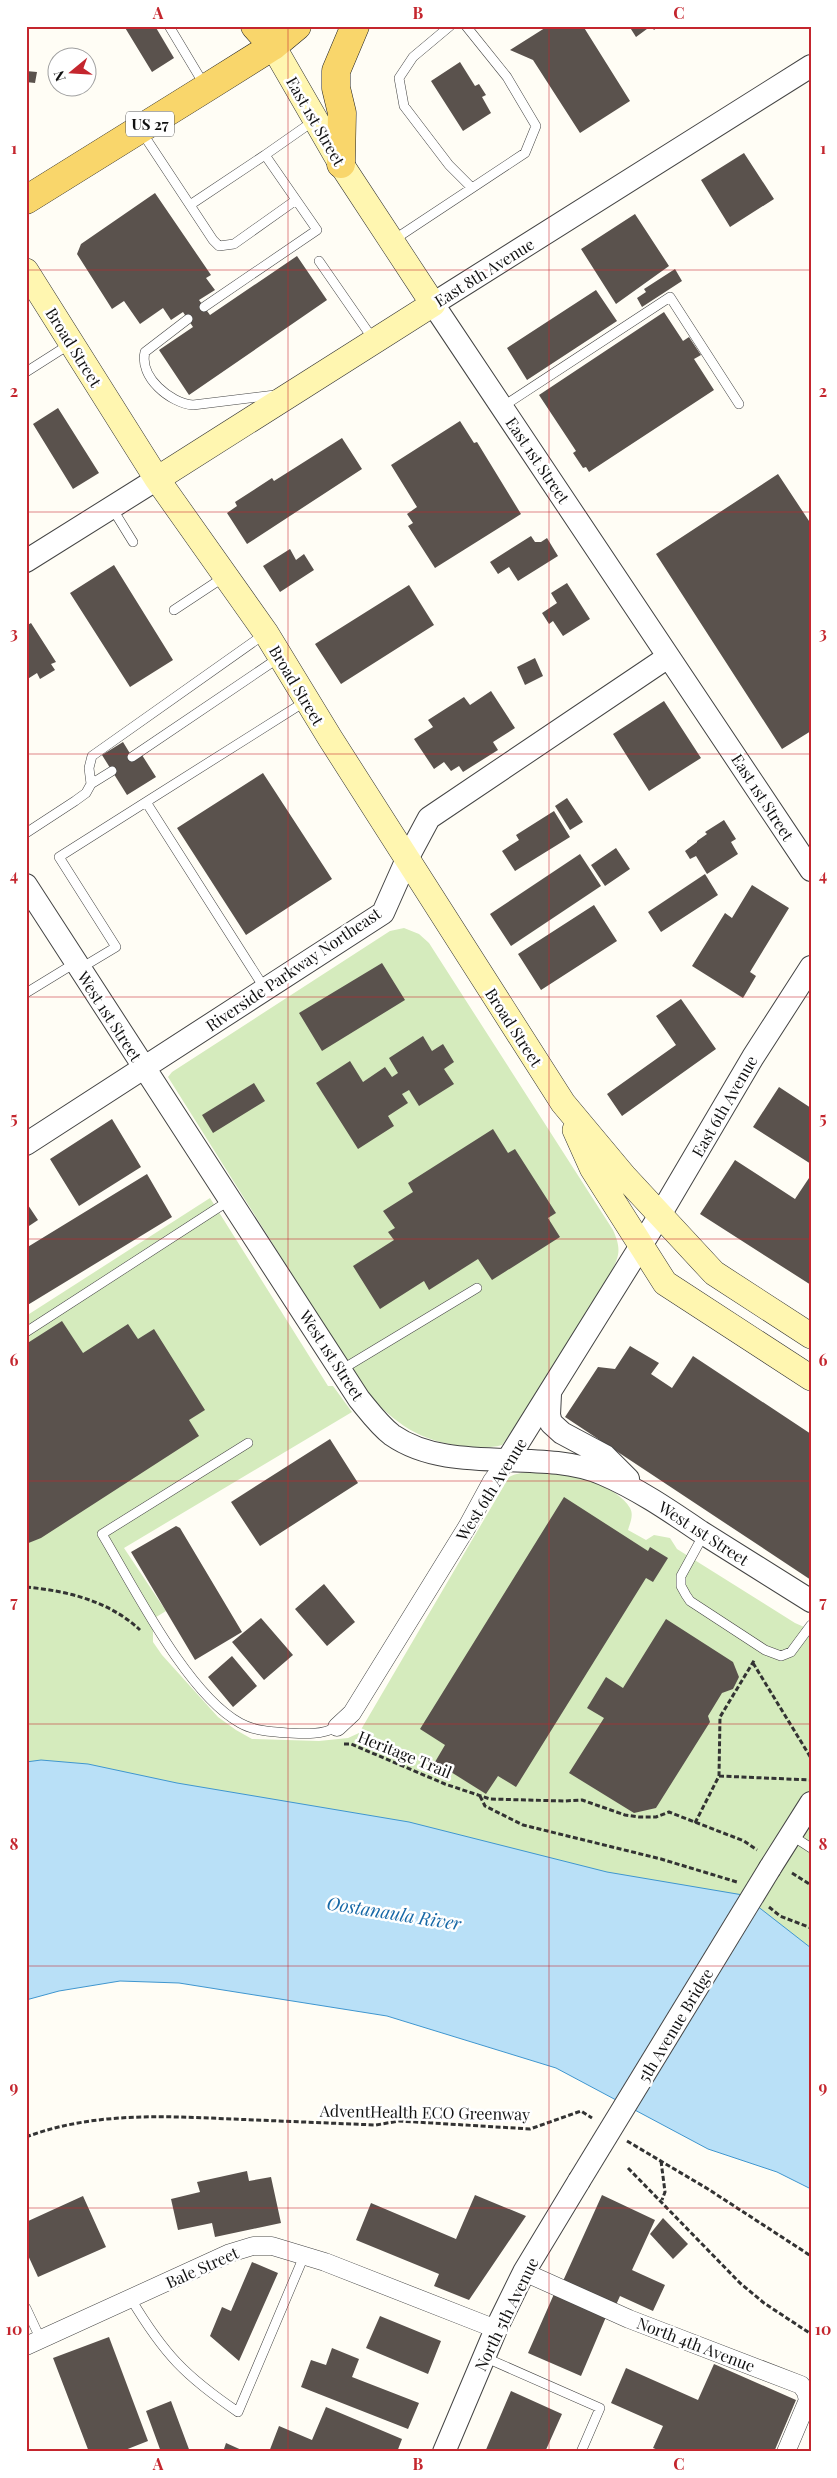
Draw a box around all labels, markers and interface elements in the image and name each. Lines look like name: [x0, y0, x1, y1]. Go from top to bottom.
text: A: [152, 2, 164, 23]
text: B: [413, 2, 424, 23]
text: C: [673, 2, 685, 23]
north arrow: [48, 48, 98, 98]
text: N: [49, 68, 70, 84]
street label: East 1st Street: [282, 73, 350, 170]
road number: US 27: [126, 112, 174, 136]
text: 1: [11, 137, 17, 158]
text: 1: [820, 137, 826, 158]
street label: East 8th Avenue: [430, 233, 538, 311]
street label: Broad Street: [41, 303, 107, 391]
text: 2: [10, 380, 18, 401]
text: 2: [819, 380, 827, 401]
street label: East 1st Street: [501, 413, 575, 507]
text: 3: [10, 622, 18, 643]
text: 3: [819, 622, 827, 643]
street label: Broad Street: [265, 641, 329, 729]
street label: East 1st Street: [727, 749, 799, 845]
text: 4: [10, 864, 18, 885]
text: 4: [819, 864, 827, 885]
street label: Riverside Parkway Northeast: [202, 902, 385, 1035]
street label: West 1st Street: [72, 966, 147, 1065]
street label: Broad Street: [481, 984, 547, 1071]
street label: East 6th Avenue: [686, 1051, 762, 1161]
text: 5: [10, 1107, 18, 1128]
text: 5: [819, 1107, 827, 1128]
street label: West 1st Street: [294, 1305, 369, 1404]
text: 6: [10, 1349, 19, 1370]
text: 6: [819, 1349, 828, 1370]
street label: West 6th Avenue: [450, 1434, 531, 1545]
street label: West 1st Street: [654, 1495, 753, 1570]
text: 7: [10, 1591, 18, 1612]
text: 7: [819, 1591, 827, 1612]
street label: Heritage Trail: [355, 1726, 456, 1783]
text: 8: [10, 1833, 19, 1854]
text: 8: [819, 1833, 828, 1854]
water label: Oostanaula River: [325, 1891, 464, 1936]
street label: 5th Avenue Bridge: [633, 1964, 717, 2086]
text: 9: [10, 2076, 19, 2097]
text: 9: [819, 2076, 828, 2097]
street label: AdventHealth ECO Greenway: [319, 2100, 530, 2124]
street label: Bale Street: [162, 2242, 242, 2292]
street label: North 5th Avenue: [469, 2254, 543, 2374]
street label: North 4th Avenue: [634, 2312, 758, 2376]
text: 10: [6, 2318, 22, 2339]
text: 10: [815, 2318, 831, 2339]
text: A: [152, 2453, 164, 2474]
text: B: [413, 2453, 424, 2474]
text: C: [673, 2453, 685, 2474]

